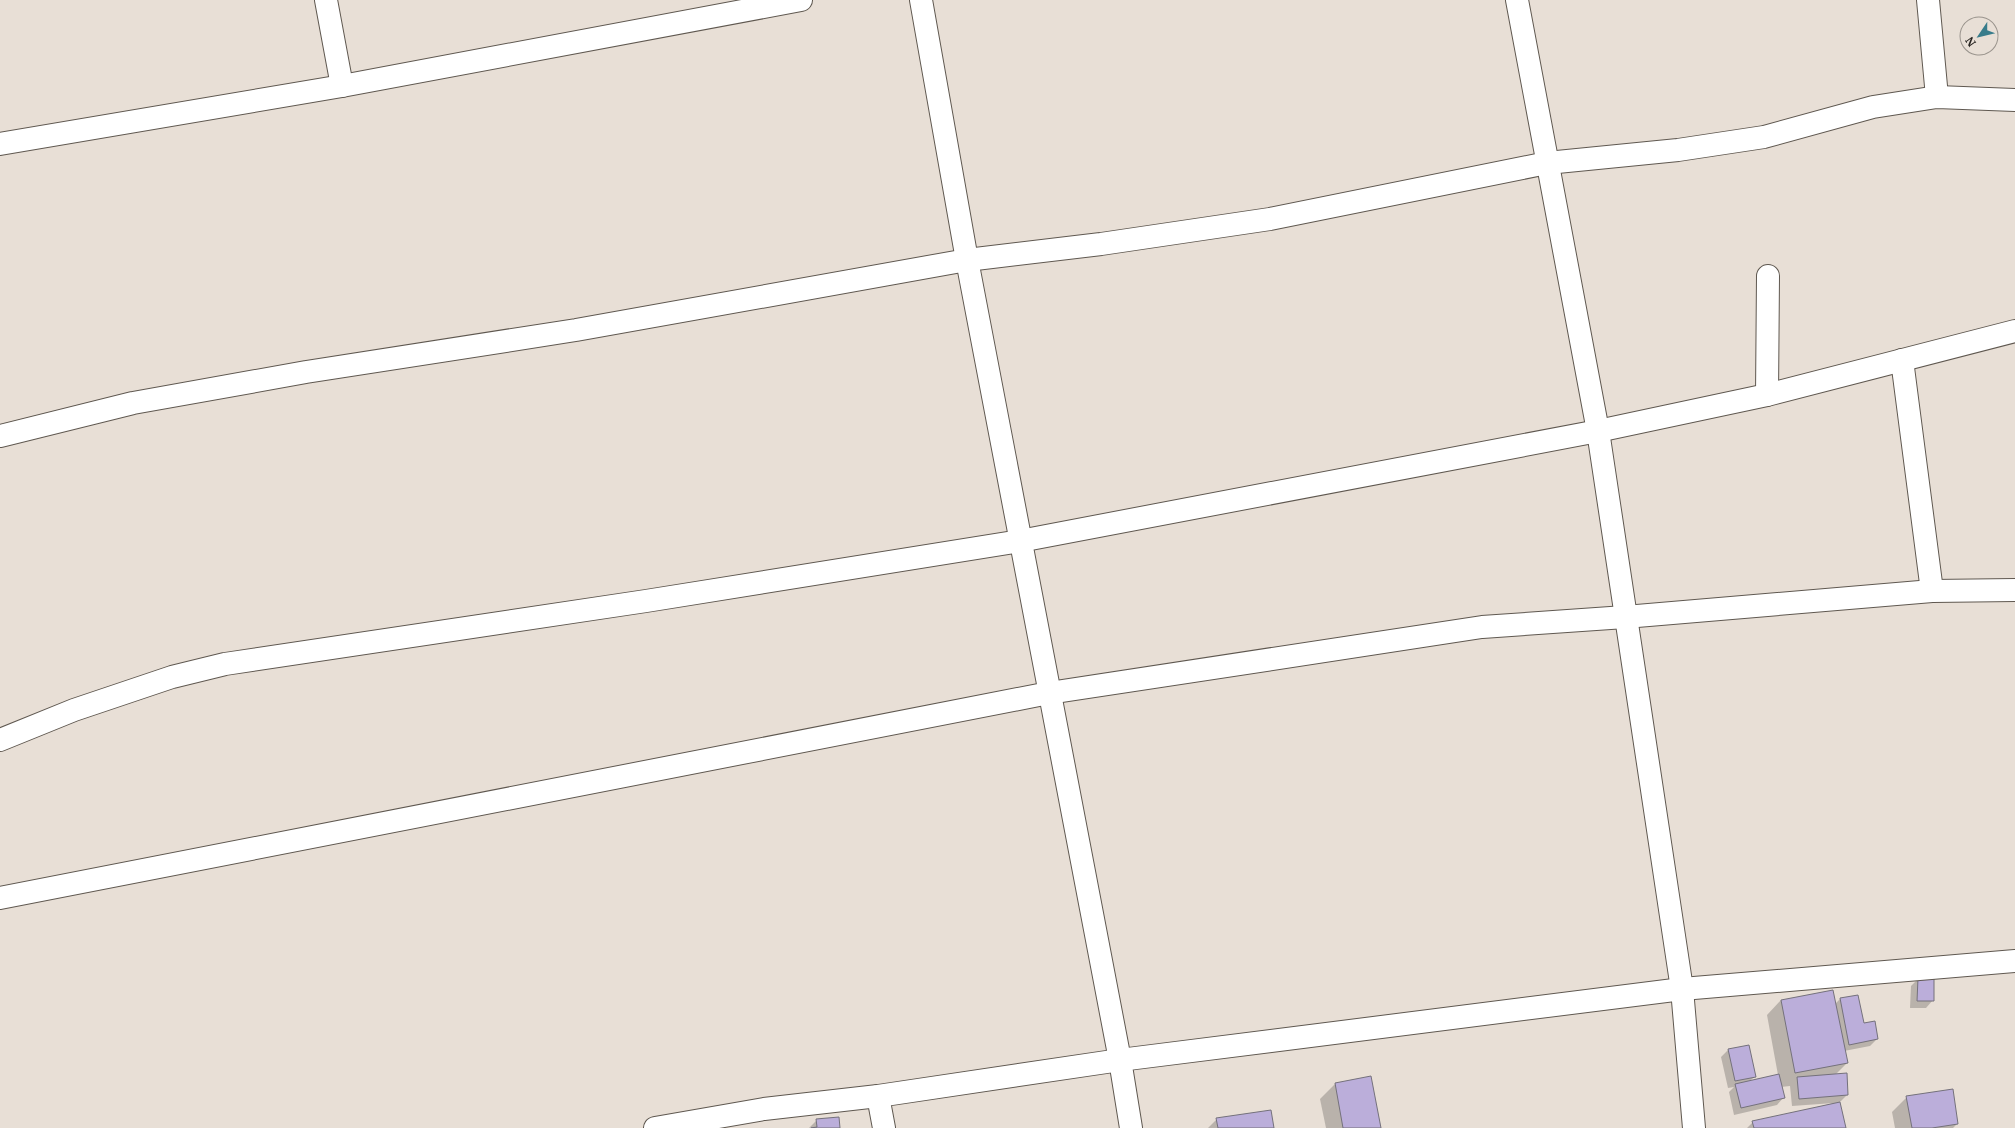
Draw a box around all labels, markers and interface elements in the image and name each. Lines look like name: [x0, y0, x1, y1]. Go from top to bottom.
north arrow: [1959, 16, 1999, 56]
text: N: [1962, 34, 1979, 49]

